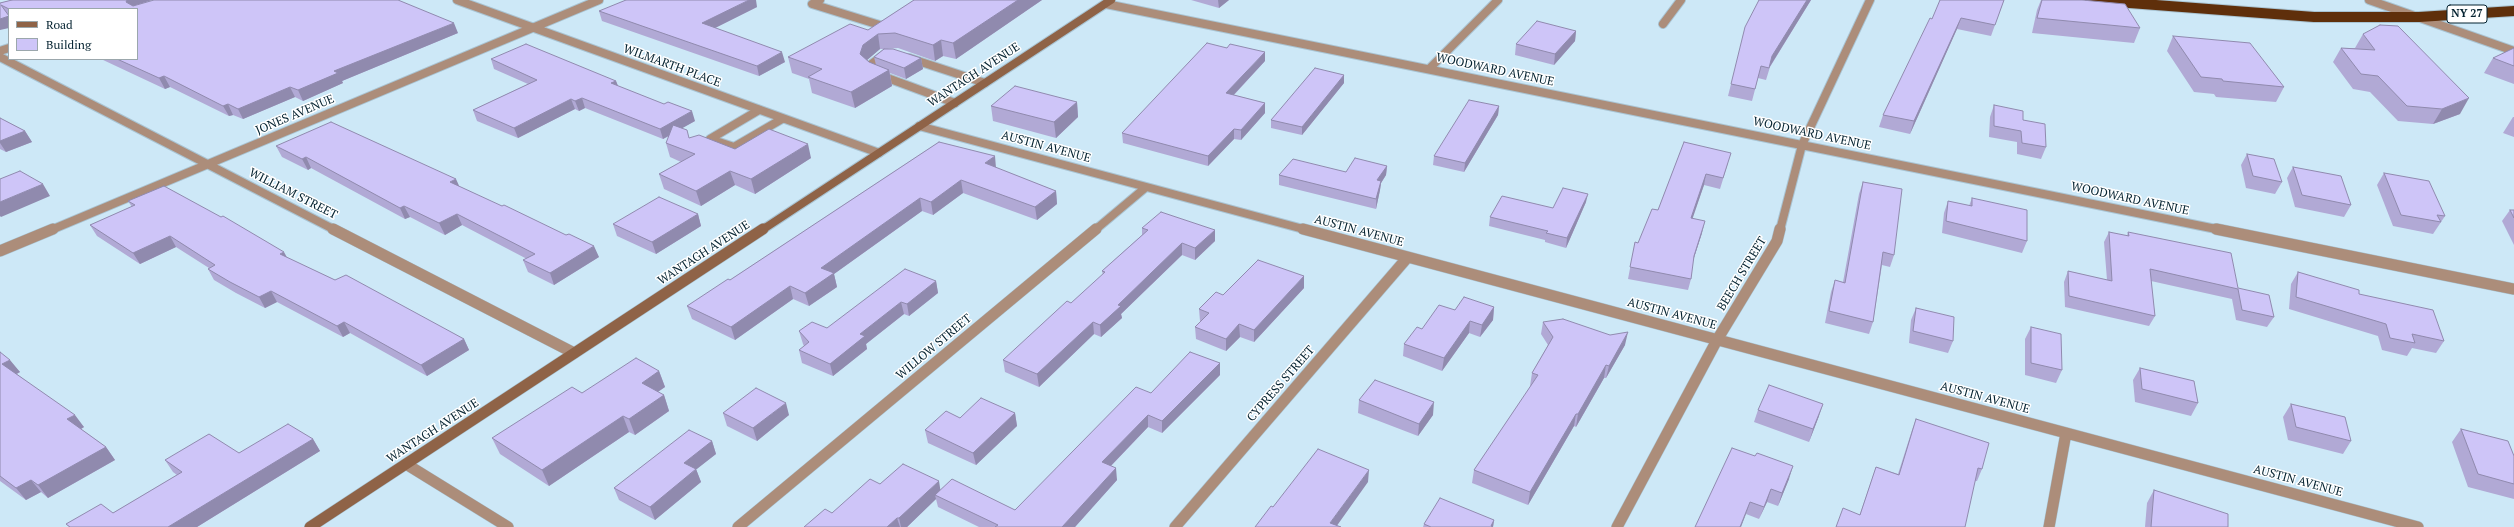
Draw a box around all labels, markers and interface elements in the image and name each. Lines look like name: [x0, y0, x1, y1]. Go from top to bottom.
road number: NY 27: [2447, 5, 2487, 23]
legend: [8, 8, 138, 60]
text: Road: [46, 17, 73, 32]
text: Building: [46, 37, 91, 52]
street label: WANTAGH AVENUE: [925, 40, 1023, 110]
street label: WILMARTH PLACE: [621, 42, 723, 90]
street label: WOODWARD AVENUE: [1435, 50, 1555, 90]
street label: JONES AVENUE: [253, 92, 337, 138]
street label: WOODWARD AVENUE: [1752, 114, 1872, 154]
street label: AUSTIN AVENUE: [1000, 128, 1092, 166]
street label: WILLIAM STREET: [246, 166, 340, 222]
street label: WOODWARD AVENUE: [2070, 179, 2190, 219]
street label: AUSTIN AVENUE: [1313, 212, 1405, 250]
street label: WANTAGH AVENUE: [655, 218, 753, 288]
street label: BEECH STREET: [1714, 234, 1770, 314]
street label: AUSTIN AVENUE: [1626, 295, 1718, 333]
street label: WILLOW STREET: [893, 311, 975, 383]
street label: CYPRESS STREET: [1244, 343, 1318, 425]
street label: AUSTIN AVENUE: [1939, 379, 2031, 417]
street label: WANTAGH AVENUE: [384, 396, 482, 466]
street label: AUSTIN AVENUE: [2252, 462, 2344, 500]

